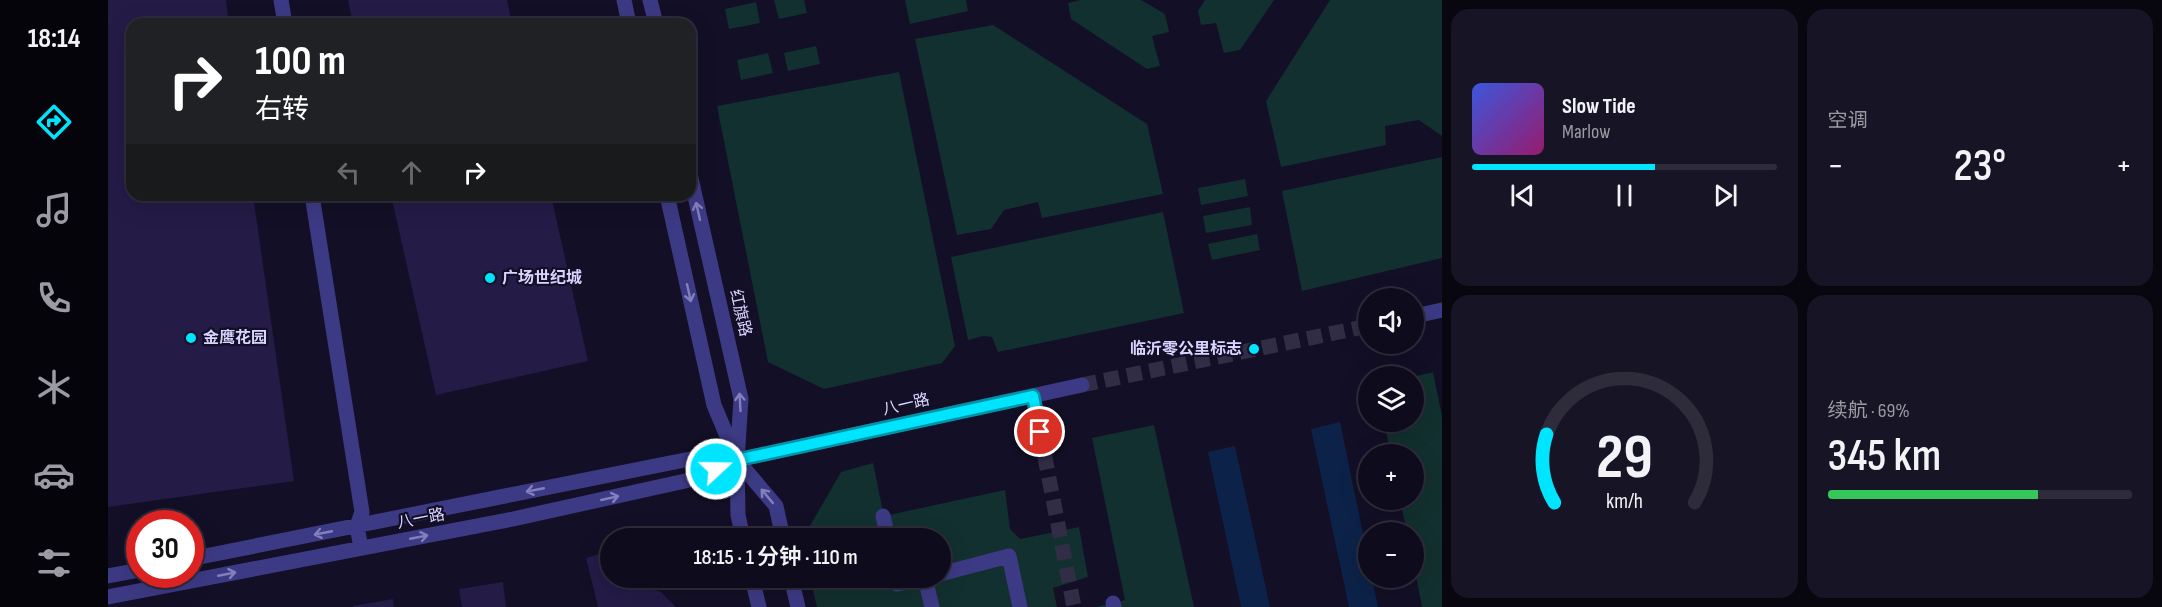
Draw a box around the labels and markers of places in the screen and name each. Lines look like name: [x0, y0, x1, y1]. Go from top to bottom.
place label: 广场世纪城: [502, 268, 582, 288]
marker: 广场世纪城: [483, 271, 497, 285]
place label: 金鹰花园: [203, 328, 267, 348]
marker: 金鹰花园: [184, 331, 198, 345]
place label: 临沂零公里标志: [1130, 339, 1242, 359]
marker: 临沂零公里标志: [1247, 342, 1261, 356]
pin: [1014, 406, 1065, 457]

